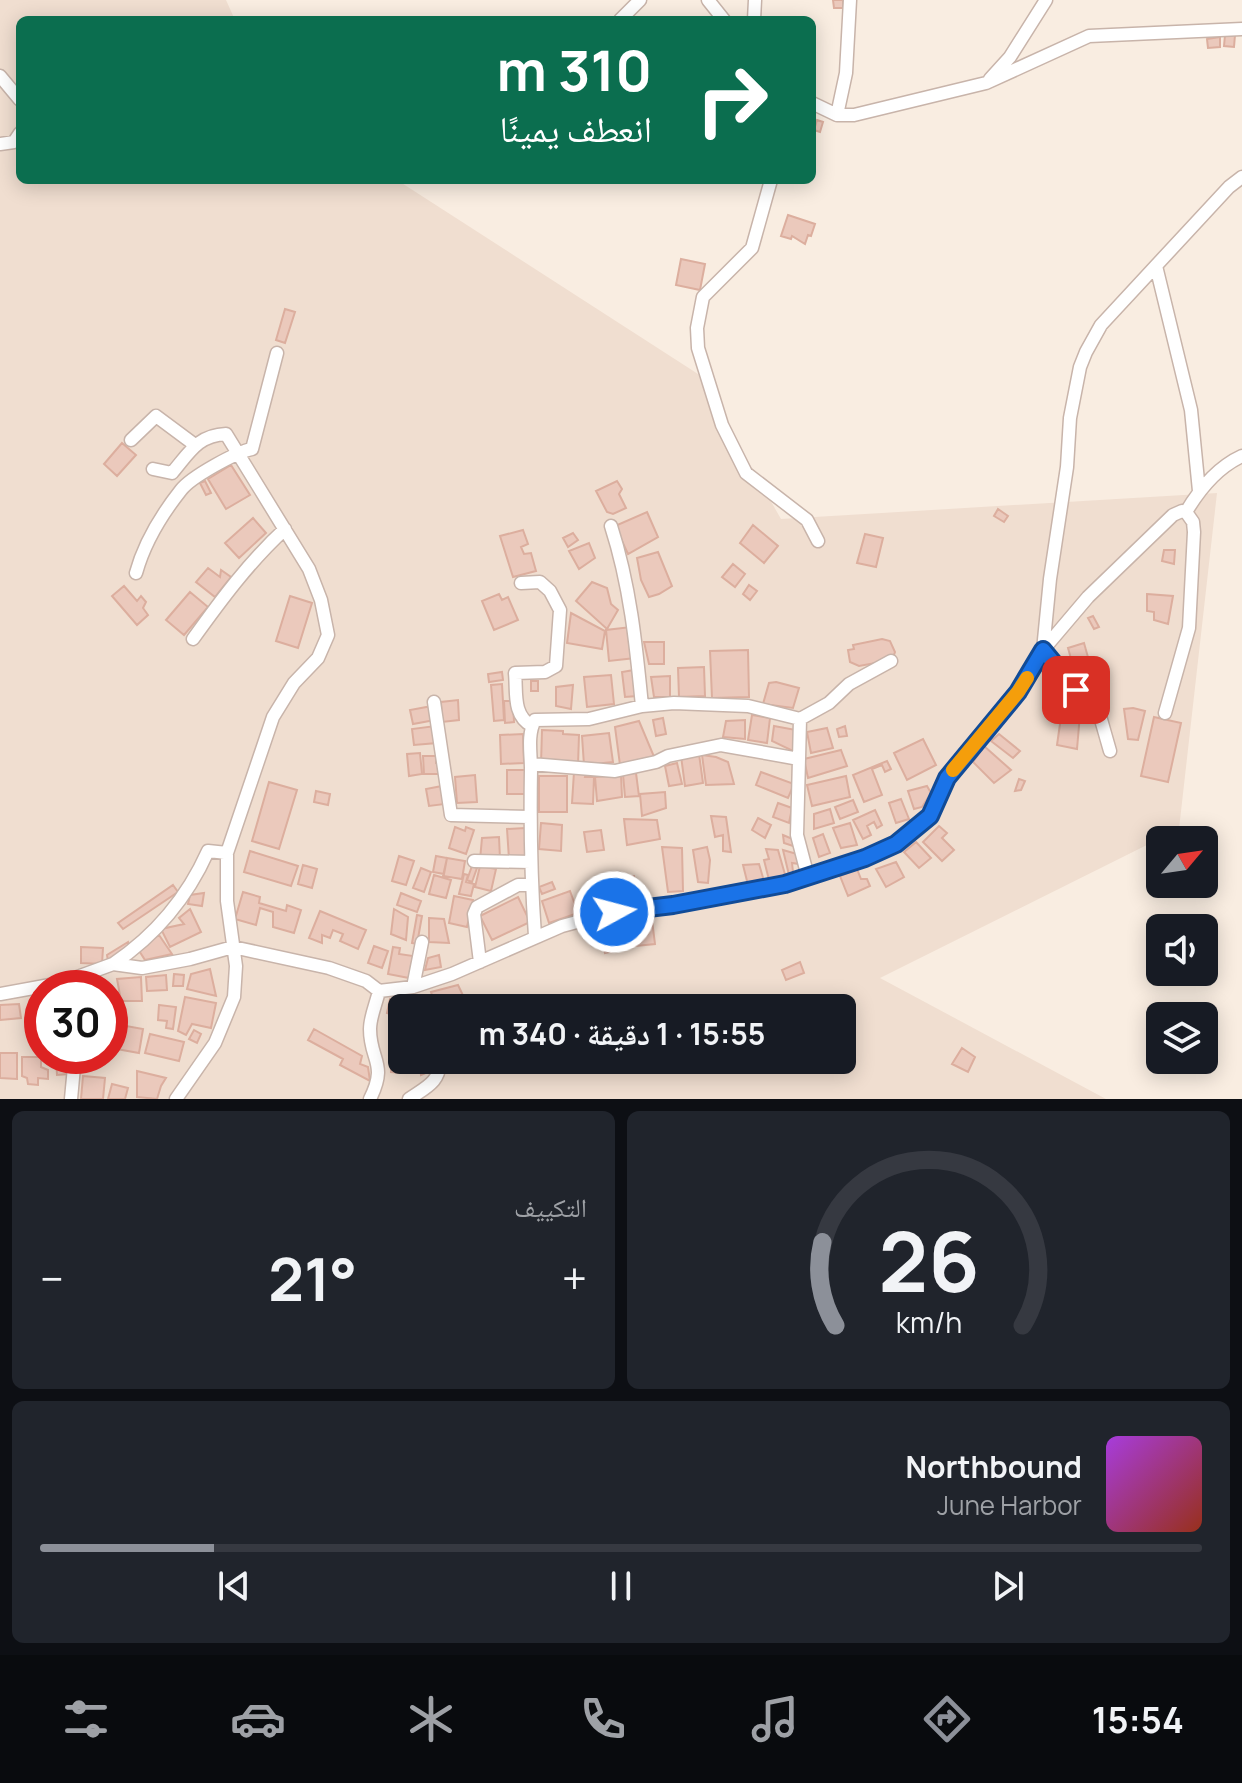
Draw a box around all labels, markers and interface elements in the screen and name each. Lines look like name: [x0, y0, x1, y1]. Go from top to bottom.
text: 310 m: [496, 31, 652, 108]
icon: right: [680, 48, 784, 152]
text: انعطف يمينًا: [500, 104, 652, 153]
pin: [1042, 656, 1110, 724]
icon: arrive: [1054, 668, 1098, 712]
north arrow: [1146, 826, 1218, 898]
map controls: [1146, 826, 1218, 1074]
position arrow: [572, 870, 656, 954]
button: sound: [1146, 914, 1218, 986]
speed limit sign: 30: [24, 970, 128, 1074]
button: layers: [1146, 1002, 1218, 1074]
text: 15:55 · 1 دقيقة · 340 m: [479, 1013, 765, 1054]
text: التكييف: [514, 1189, 587, 1225]
text: 26: [878, 1203, 979, 1317]
text: 21°: [268, 1237, 357, 1319]
text: −: [40, 1248, 64, 1308]
text: +: [562, 1248, 587, 1308]
text: km/h: [895, 1303, 962, 1342]
text: Northbound: [905, 1446, 1082, 1487]
text: June Harbor: [937, 1487, 1082, 1523]
icon: previous: [212, 1564, 256, 1608]
icon: pause: [599, 1564, 643, 1608]
icon: next: [986, 1564, 1030, 1608]
icon: filters: [58, 1691, 114, 1747]
icon: car: [230, 1691, 286, 1747]
icon: climate: [403, 1691, 459, 1747]
icon: phone: [575, 1691, 631, 1747]
icon: music: [747, 1691, 803, 1747]
icon: directions: [919, 1691, 975, 1747]
text: 15:54: [1092, 1695, 1184, 1744]

